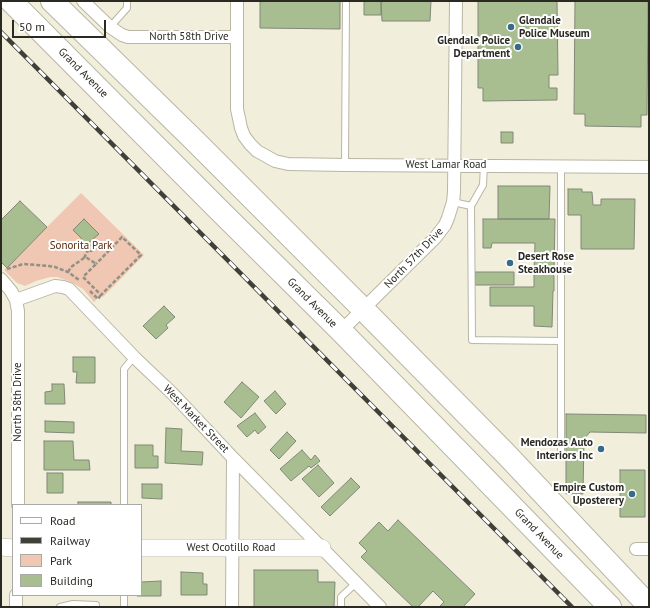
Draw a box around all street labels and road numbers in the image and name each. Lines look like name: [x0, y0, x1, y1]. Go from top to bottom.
street label: North 58th Drive: [149, 30, 229, 44]
street label: Grand Avenue: [55, 45, 111, 101]
street label: West Lamar Road: [406, 158, 486, 172]
street label: North 57th Drive: [382, 225, 446, 291]
street label: Grand Avenue: [284, 275, 340, 331]
street label: North 58th Drive: [11, 362, 25, 442]
street label: West Market Street: [160, 382, 232, 456]
street label: Grand Avenue: [512, 506, 566, 562]
street label: West Ocotillo Road: [187, 541, 275, 555]

